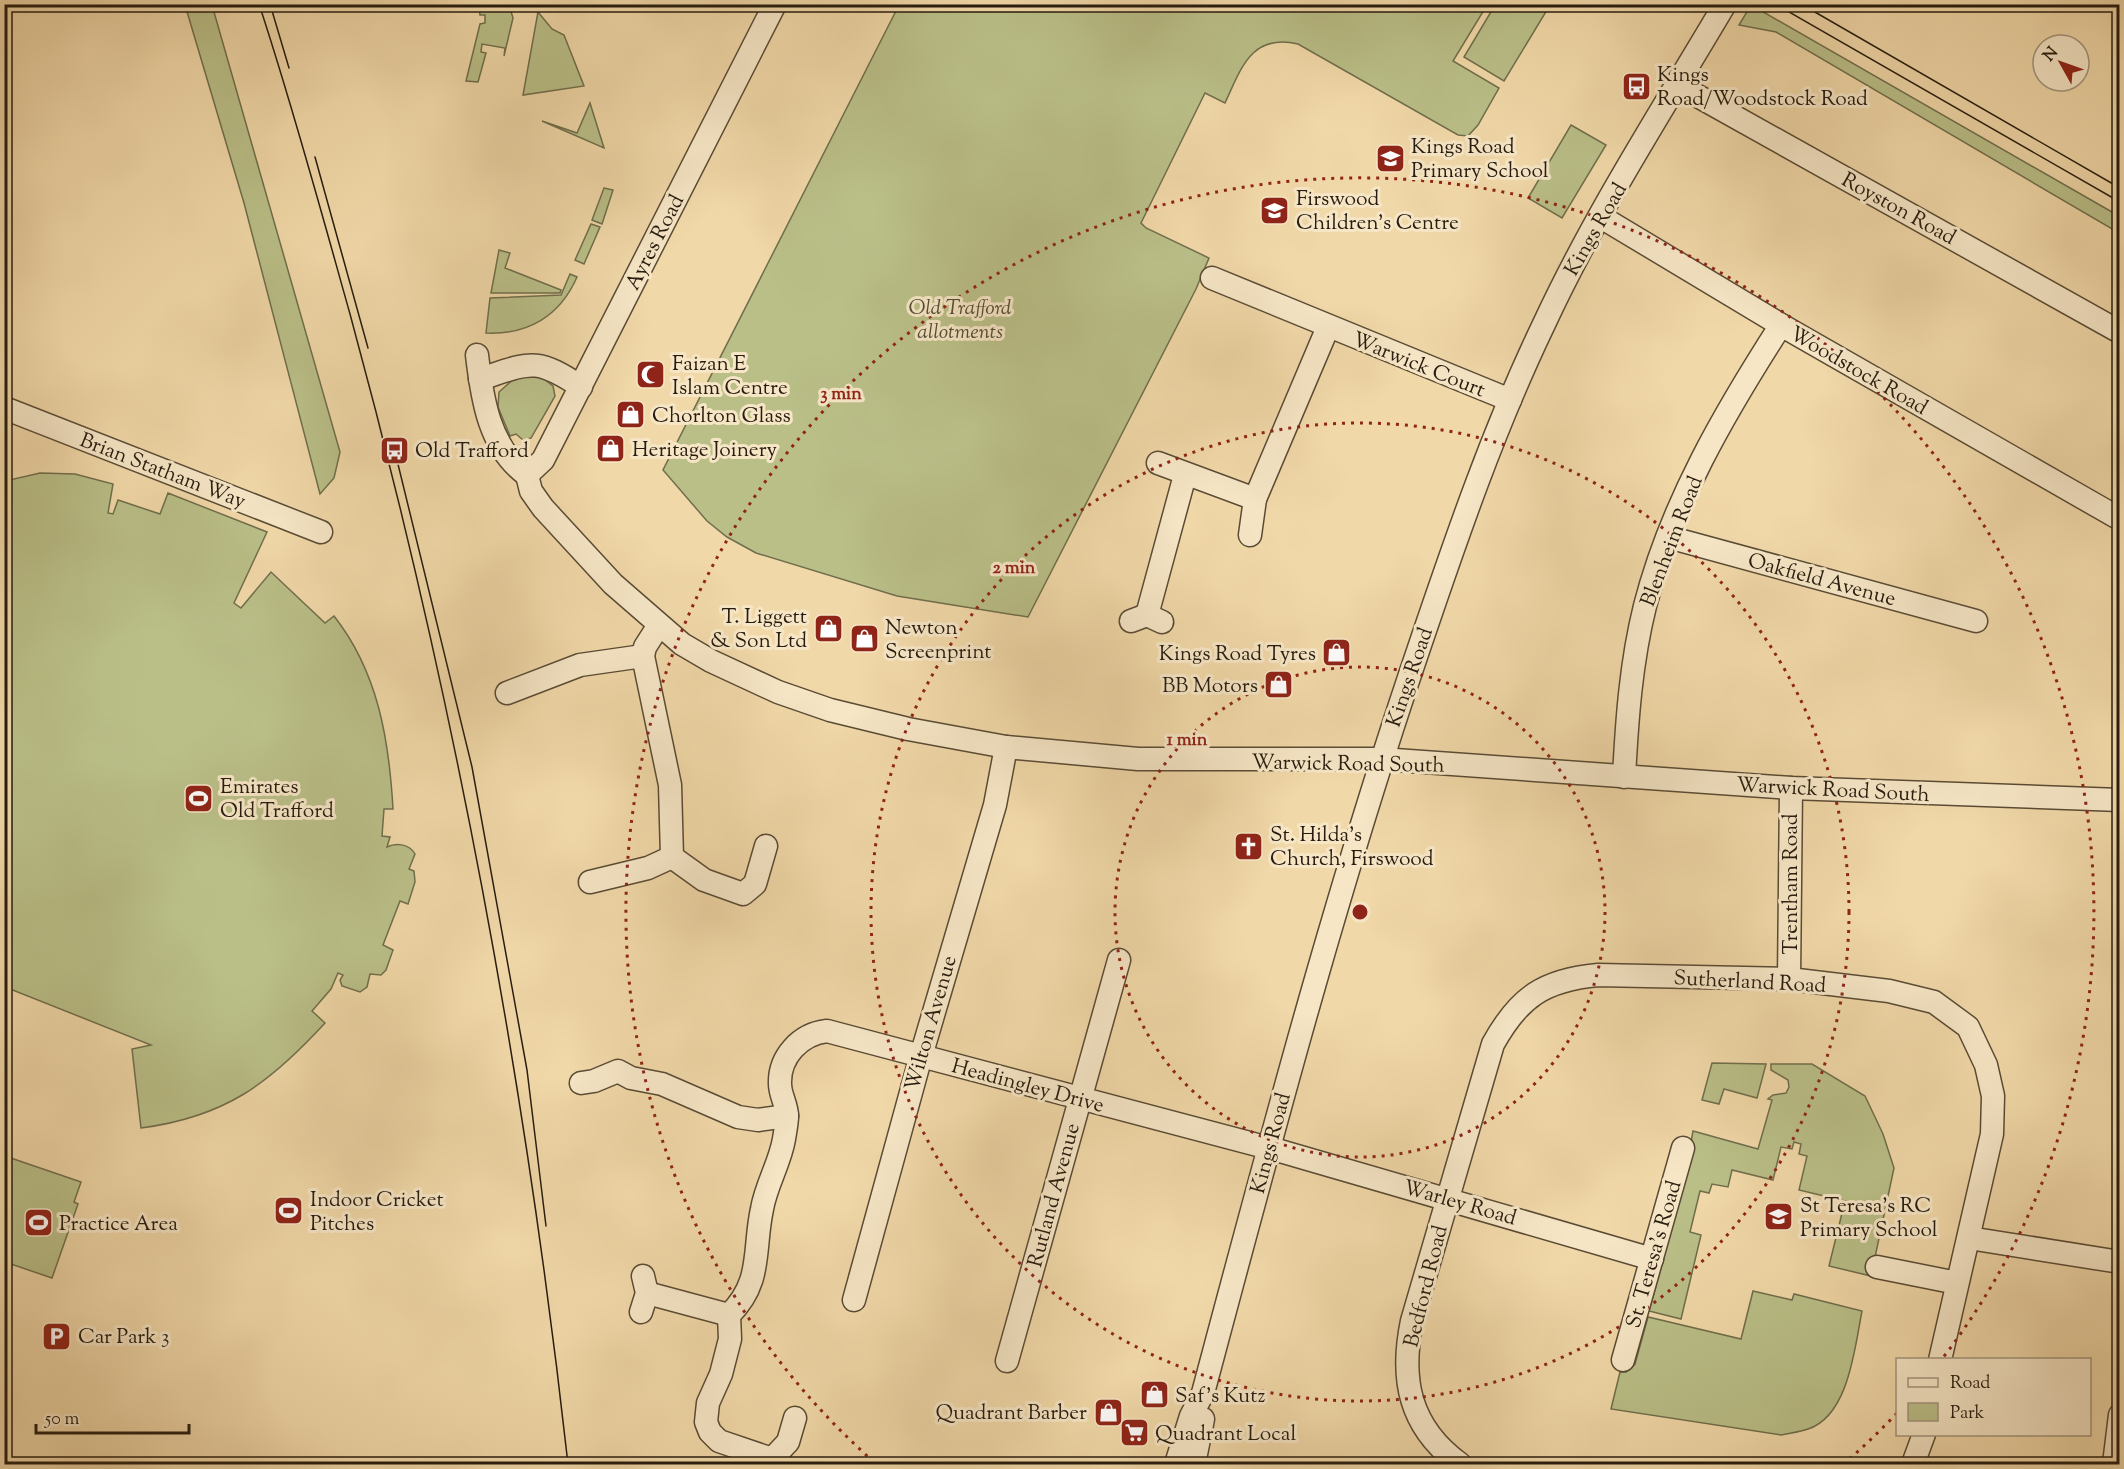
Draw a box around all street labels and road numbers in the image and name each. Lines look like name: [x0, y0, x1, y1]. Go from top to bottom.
street label: Royston Road: [1835, 166, 1961, 254]
street label: Kings Road: [1558, 178, 1636, 282]
street label: Ayres Road: [619, 190, 693, 296]
street label: Woodstock Road: [1783, 320, 1933, 424]
street label: Warwick Court: [1347, 325, 1489, 406]
street label: Brian Statham Way: [75, 426, 250, 518]
street label: Blenheim Road: [1634, 472, 1712, 611]
street label: Oakfield Avenue: [1744, 547, 1899, 615]
street label: Kings Road: [1380, 624, 1442, 731]
street label: Warwick Road South: [1251, 748, 1445, 782]
street label: Warwick Road South: [1735, 771, 1930, 811]
street label: Trentham Road: [1777, 813, 1807, 955]
street label: Wilton Avenue: [898, 952, 966, 1095]
street label: Sutherland Road: [1673, 964, 1827, 1002]
street label: Headingley Drive: [948, 1052, 1107, 1122]
street label: Kings Road: [1244, 1089, 1300, 1197]
street label: Rutland Avenue: [1021, 1120, 1089, 1271]
street label: Warley Road: [1399, 1173, 1520, 1234]
street label: St. Teresa's Road: [1620, 1177, 1690, 1332]
street label: Bedford Road: [1397, 1222, 1457, 1351]

